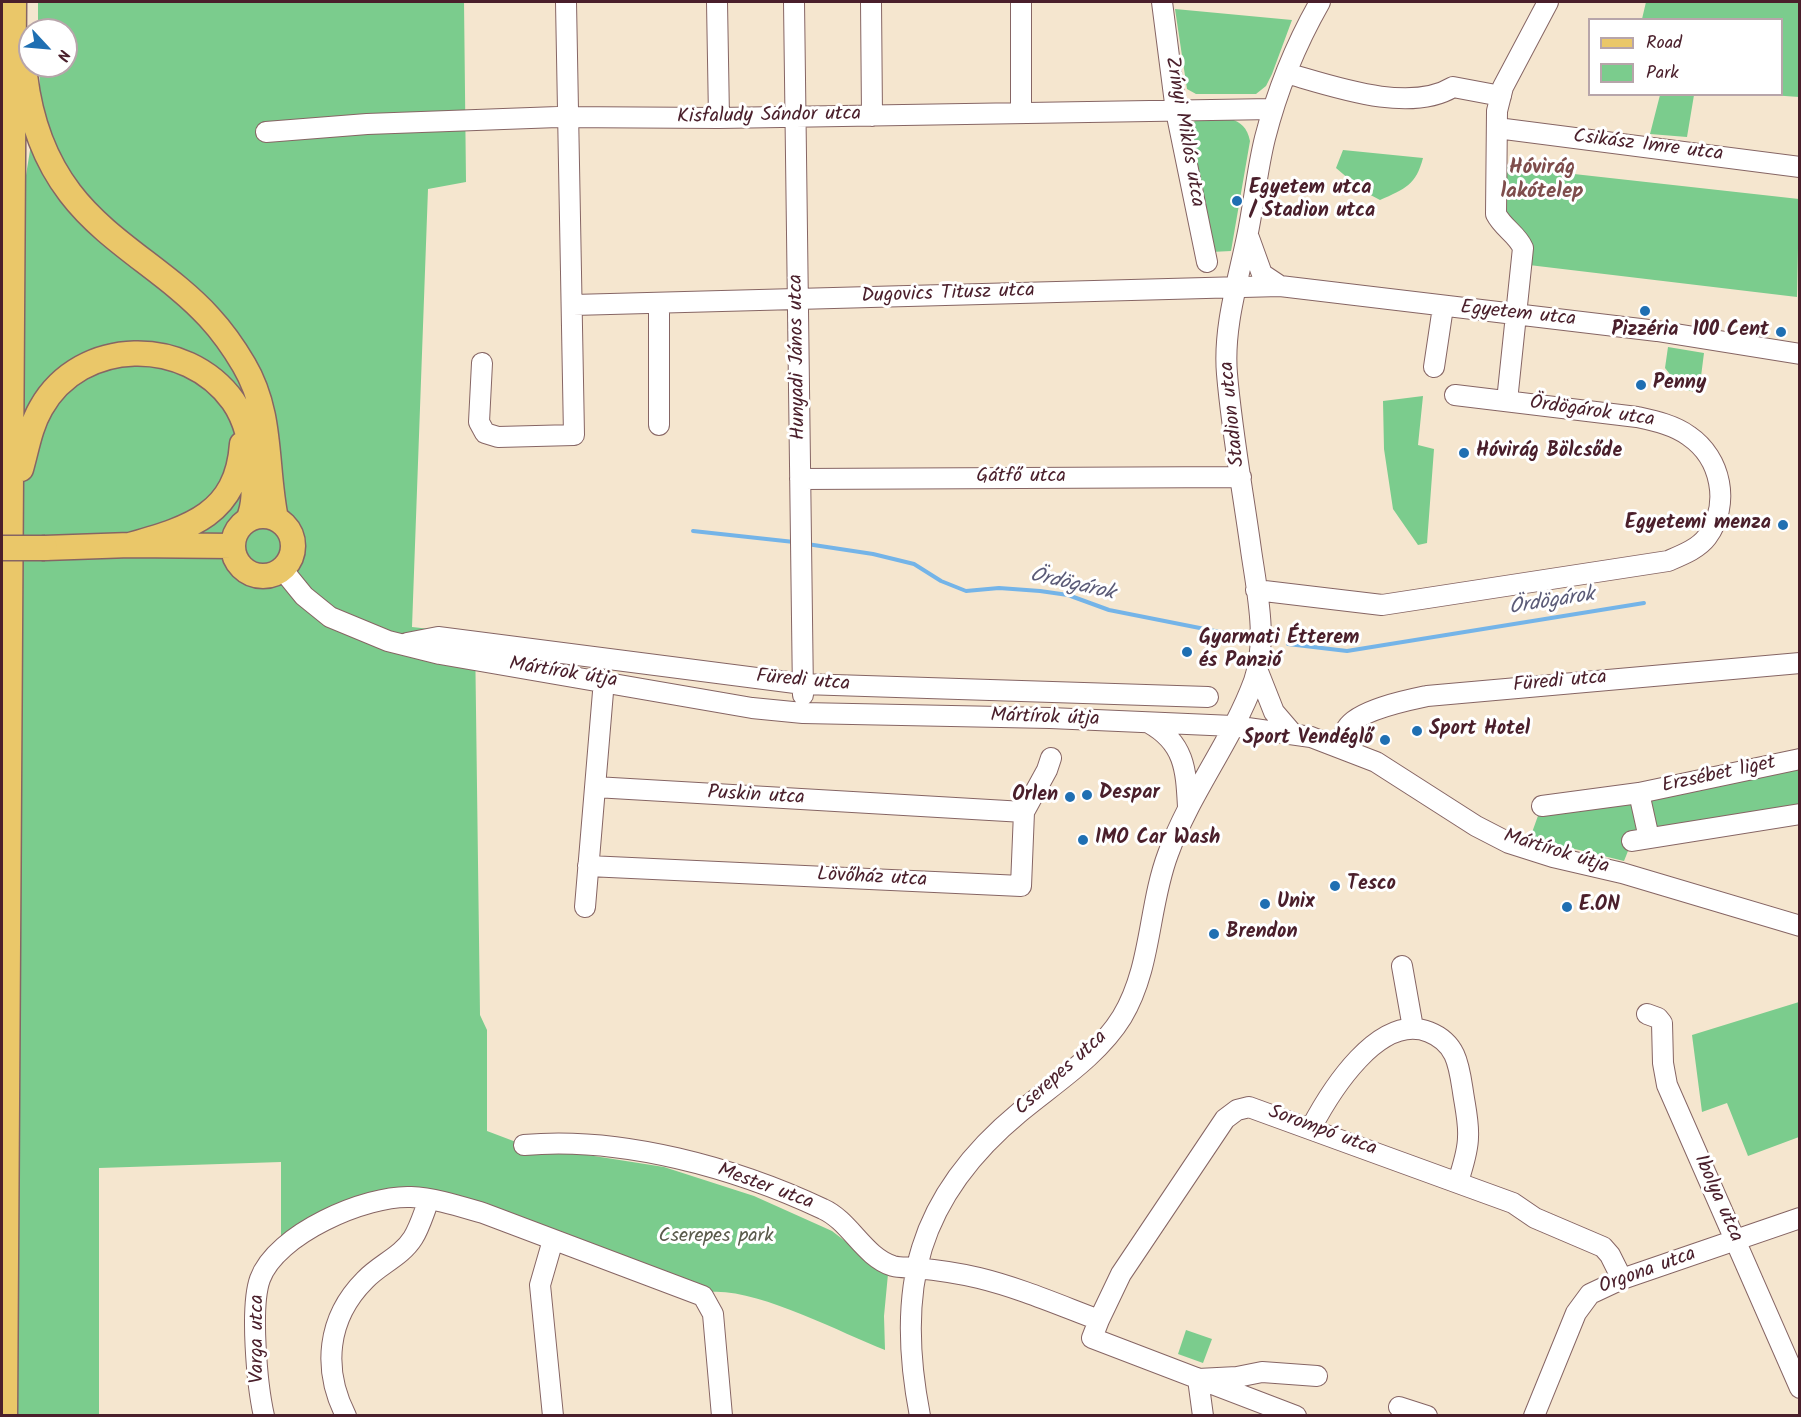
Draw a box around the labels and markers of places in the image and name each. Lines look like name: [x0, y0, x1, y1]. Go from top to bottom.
place label: Egyetem utca / Stadion utca: [1249, 178, 1375, 225]
marker: Egyetem utca / Stadion utca: [1230, 194, 1244, 208]
marker: Pizzéria: [1638, 304, 1652, 318]
place label: Pizzéria: [1611, 320, 1679, 344]
place label: 100 Cent: [1693, 320, 1769, 344]
marker: 100 Cent: [1774, 325, 1788, 339]
place label: Penny: [1653, 373, 1706, 397]
marker: Penny: [1634, 378, 1648, 392]
place label: Hóvirág Bölcsőde: [1476, 441, 1622, 465]
marker: Hóvirág Bölcsőde: [1457, 446, 1471, 460]
place label: Egyetemi menza: [1625, 513, 1771, 537]
marker: Egyetemi menza: [1776, 518, 1790, 532]
place label: Gyarmati Étterem és Panzió: [1199, 628, 1359, 675]
marker: Gyarmati Étterem és Panzió: [1180, 645, 1194, 659]
place label: Sport Hotel: [1429, 719, 1530, 743]
marker: Sport Hotel: [1410, 724, 1424, 738]
place label: Sport Vendéglő: [1243, 728, 1373, 752]
marker: Sport Vendéglő: [1378, 733, 1392, 747]
place label: Despar: [1099, 783, 1160, 807]
place label: Orlen: [1012, 785, 1058, 809]
marker: Despar: [1080, 788, 1094, 802]
marker: Orlen: [1063, 790, 1077, 804]
place label: IMO Car Wash: [1095, 828, 1220, 852]
marker: IMO Car Wash: [1076, 833, 1090, 847]
place label: Tesco: [1347, 874, 1396, 898]
marker: Tesco: [1328, 879, 1342, 893]
place label: Unix: [1277, 892, 1315, 916]
place label: E.ON: [1579, 895, 1620, 919]
marker: Unix: [1258, 897, 1272, 911]
marker: E.ON: [1560, 900, 1574, 914]
place label: Brendon: [1226, 922, 1298, 946]
marker: Brendon: [1207, 927, 1221, 941]

